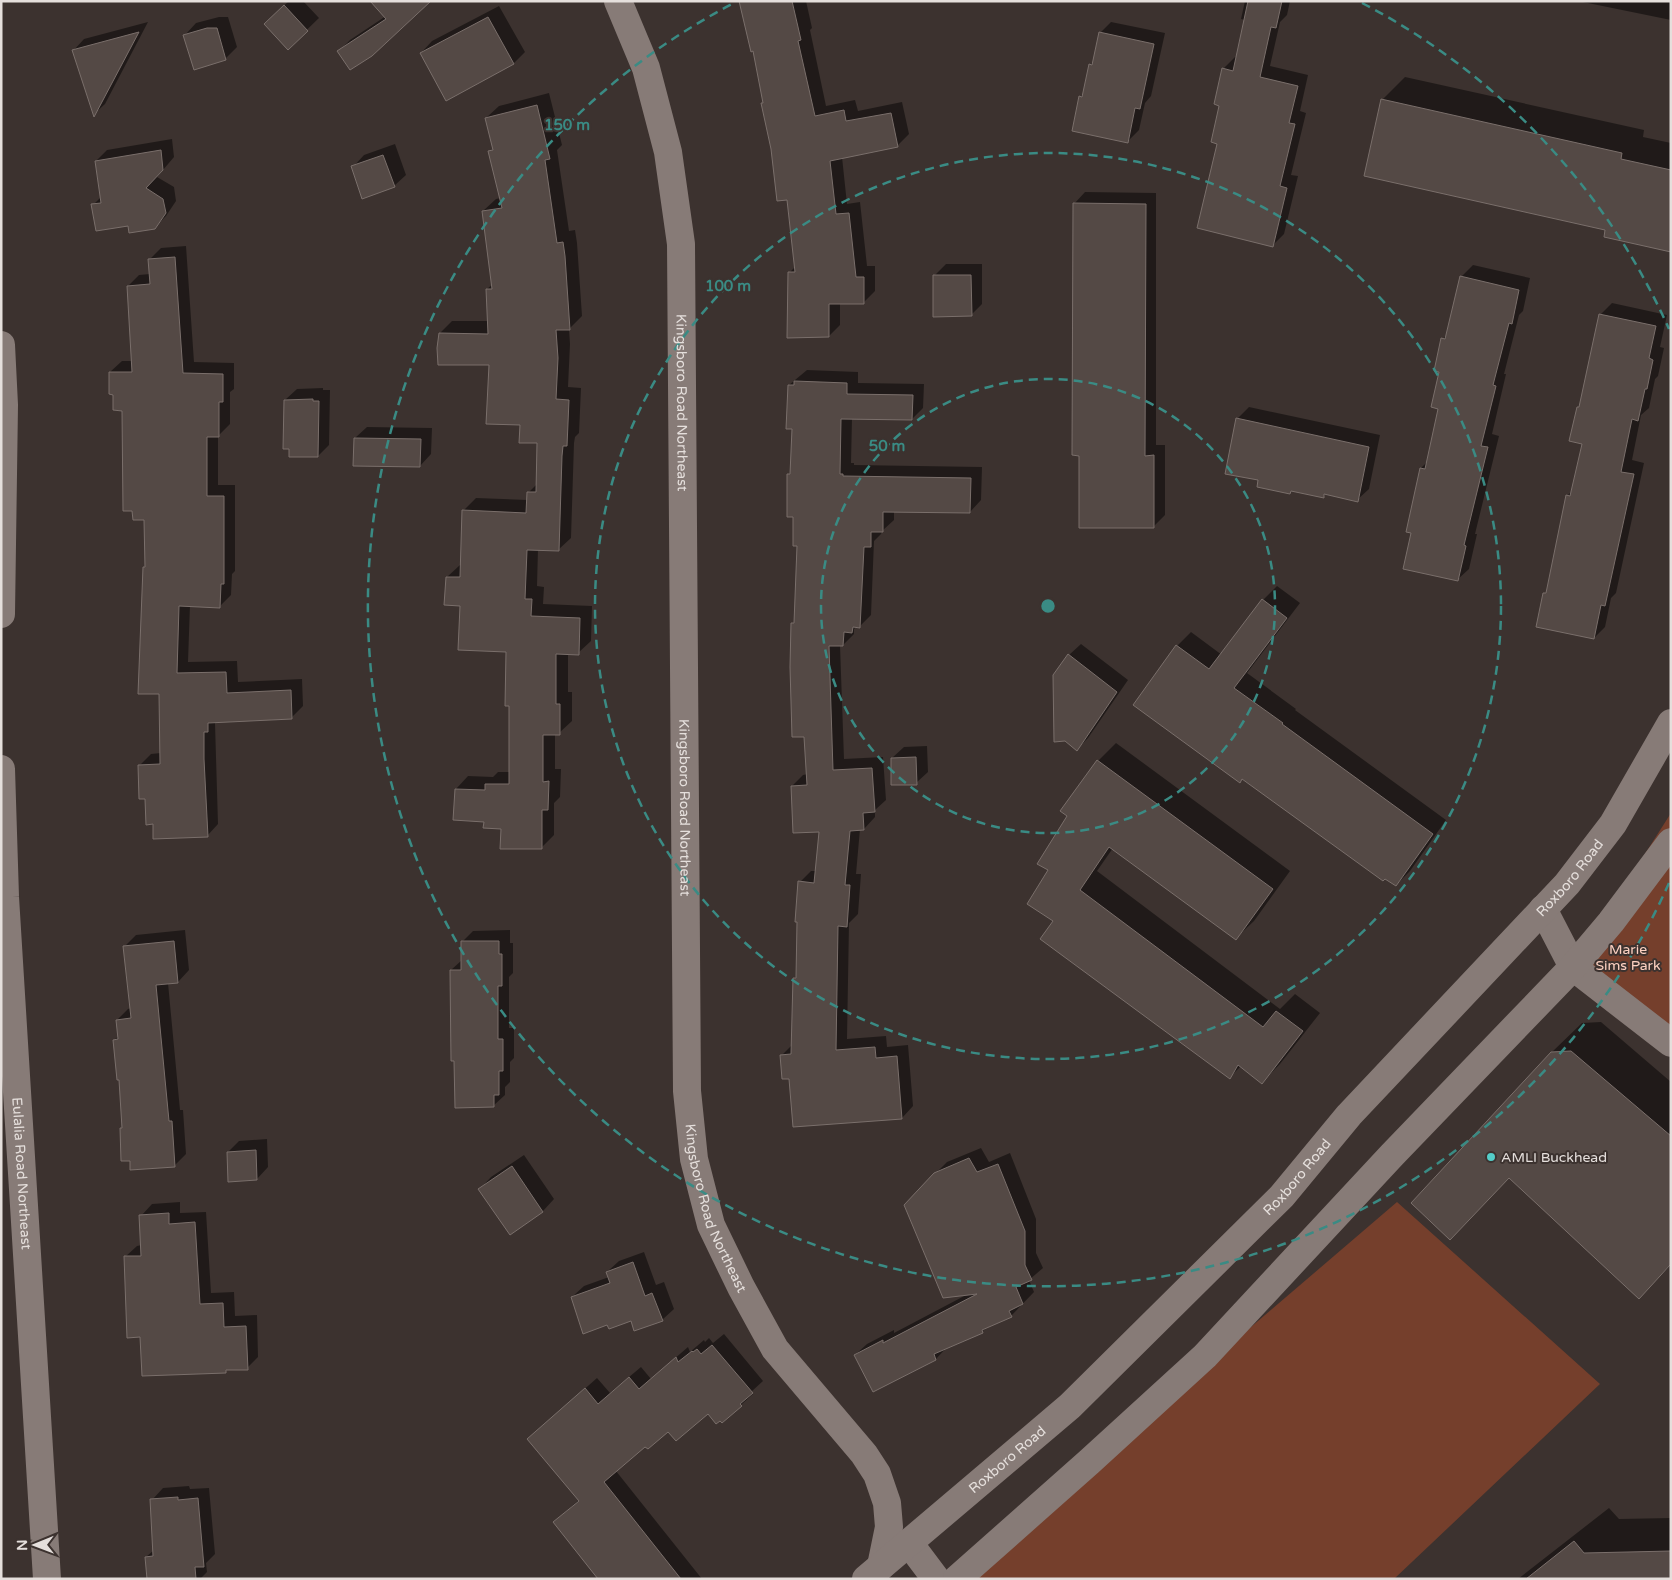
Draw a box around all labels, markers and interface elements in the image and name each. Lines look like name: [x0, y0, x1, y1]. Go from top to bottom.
text: 150 m: [544, 116, 590, 134]
text: 100 m: [705, 277, 751, 295]
street label: Kingsboro Road Northeast: [672, 314, 691, 492]
text: 50 m: [869, 437, 905, 455]
centre of rings: [1039, 597, 1057, 615]
street label: Kingsboro Road Northeast: [675, 719, 694, 897]
street label: Roxboro Road: [1533, 836, 1607, 920]
park label: Marie Sims Park: [1595, 941, 1661, 974]
street label: Eulalia Road Northeast: [8, 1097, 35, 1251]
street label: Kingsboro Road Northeast: [681, 1123, 751, 1296]
street label: Roxboro Road: [1259, 1135, 1335, 1219]
place label: AMLI Buckhead: [1501, 1149, 1607, 1166]
marker: AMLI Buckhead: [1485, 1151, 1497, 1163]
street label: Roxboro Road: [965, 1422, 1049, 1497]
north arrow: [10, 1520, 60, 1570]
text: N: [14, 1539, 31, 1551]

